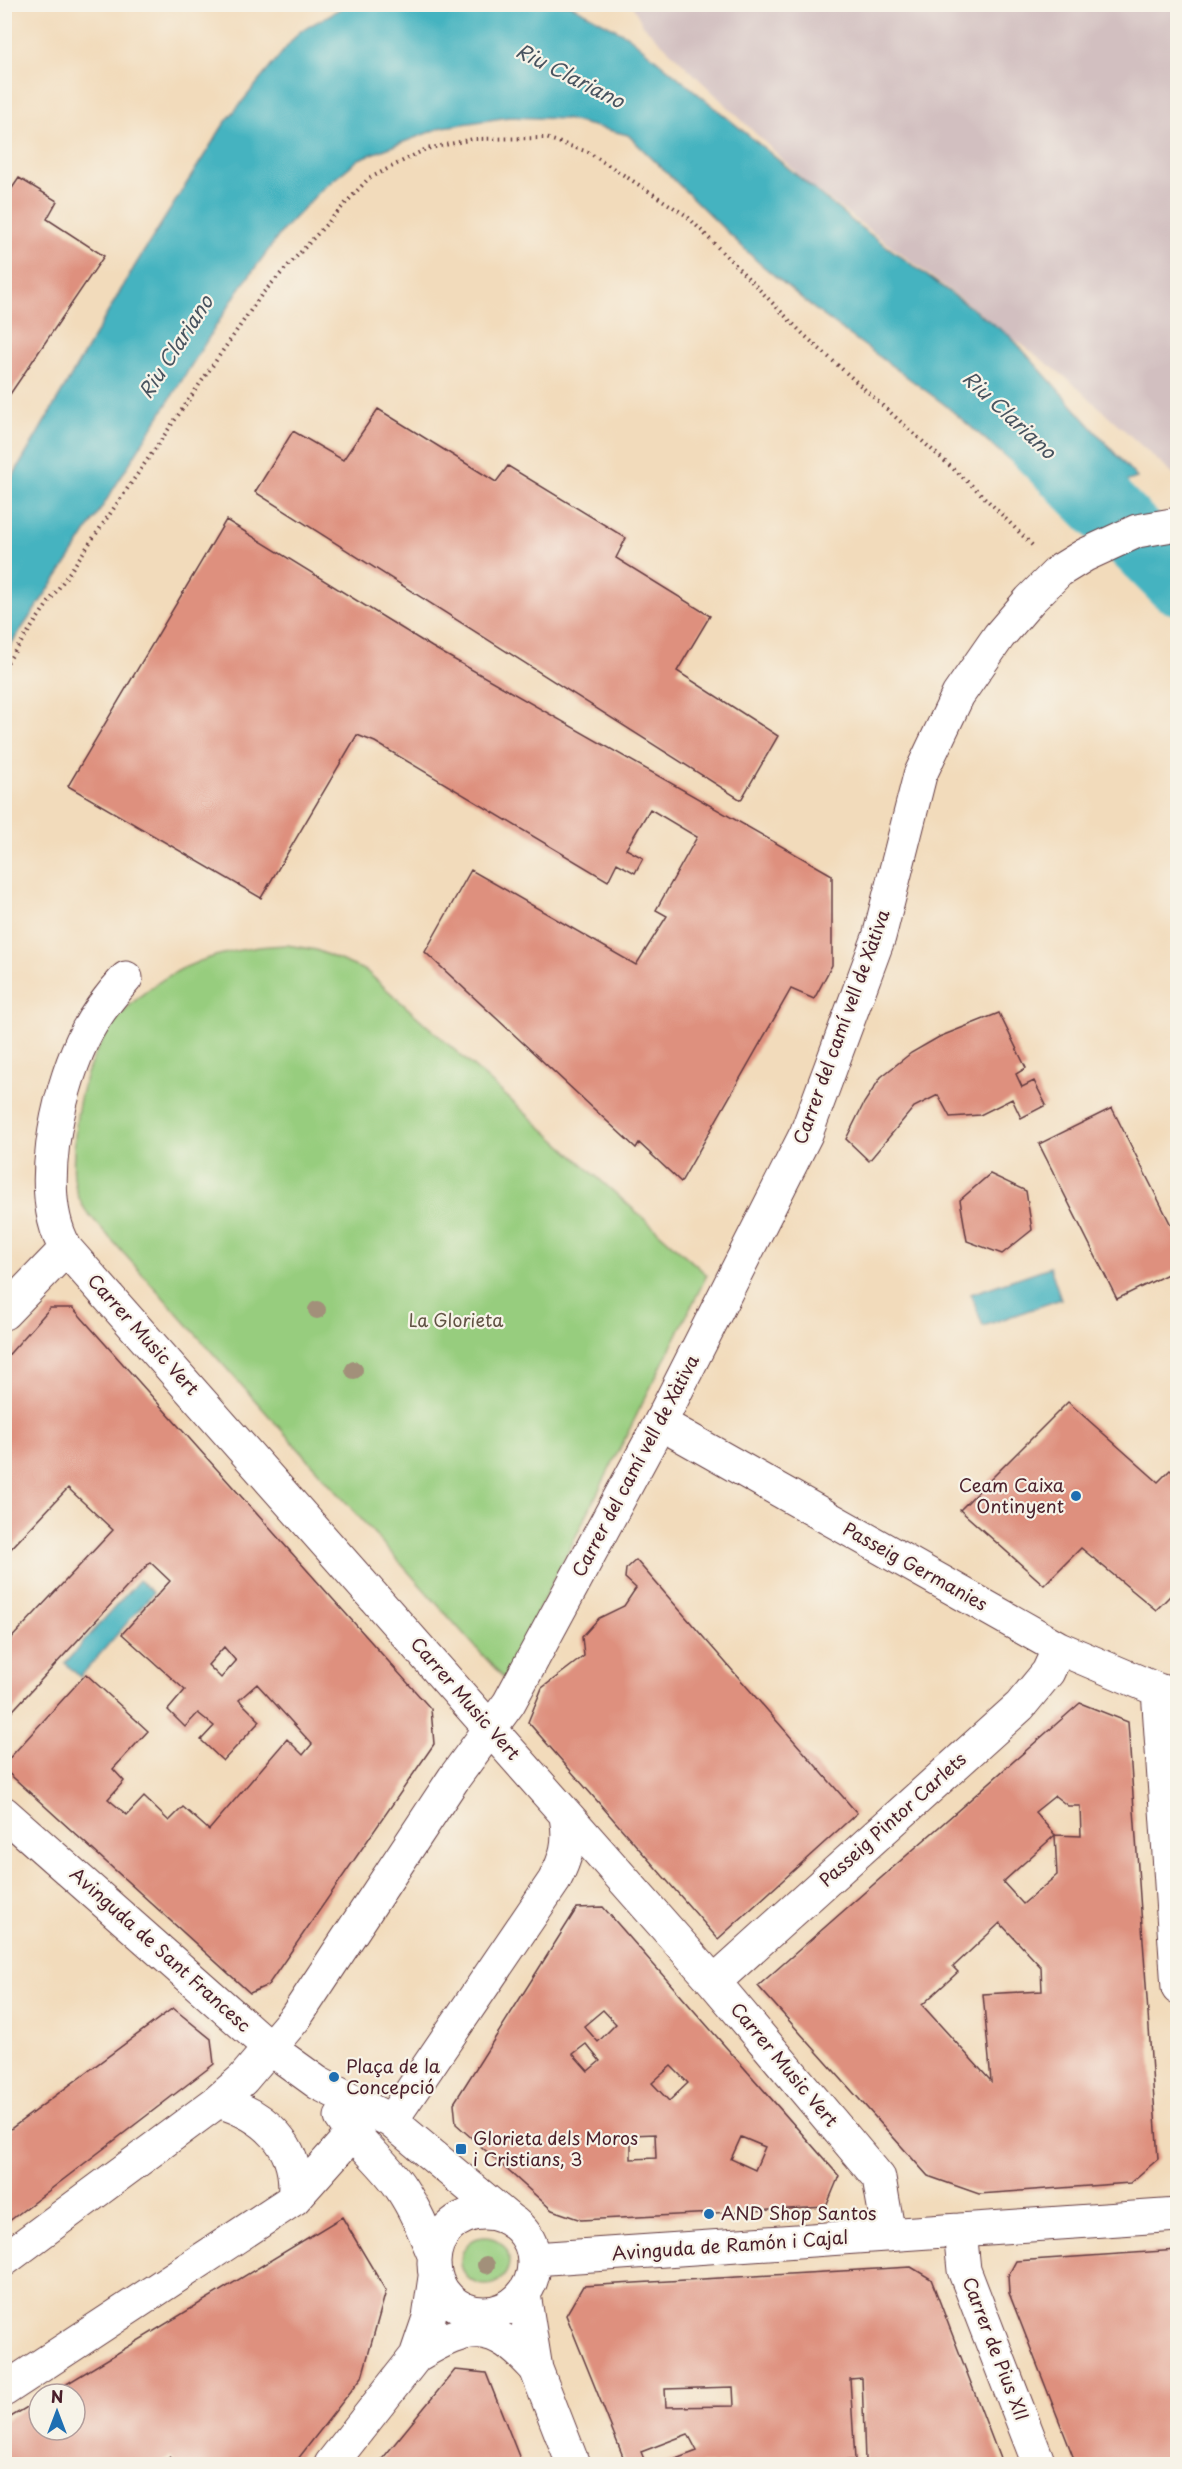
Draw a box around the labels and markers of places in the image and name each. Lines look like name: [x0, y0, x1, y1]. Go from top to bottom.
place label: Ceam Caixa Ontinyent: [959, 1471, 1065, 1519]
marker: Ceam Caixa Ontinyent: [1069, 1489, 1083, 1503]
place label: Plaça de la Concepció: [346, 2052, 441, 2100]
marker: Plaça de la Concepció: [327, 2070, 341, 2084]
place label: Glorieta dels Moros i Cristians, 3: [473, 2124, 638, 2172]
marker: Glorieta dels Moros i Cristians, 3: [454, 2142, 468, 2156]
place label: AND Shop Santos: [721, 2199, 876, 2226]
marker: AND Shop Santos: [702, 2207, 716, 2221]

